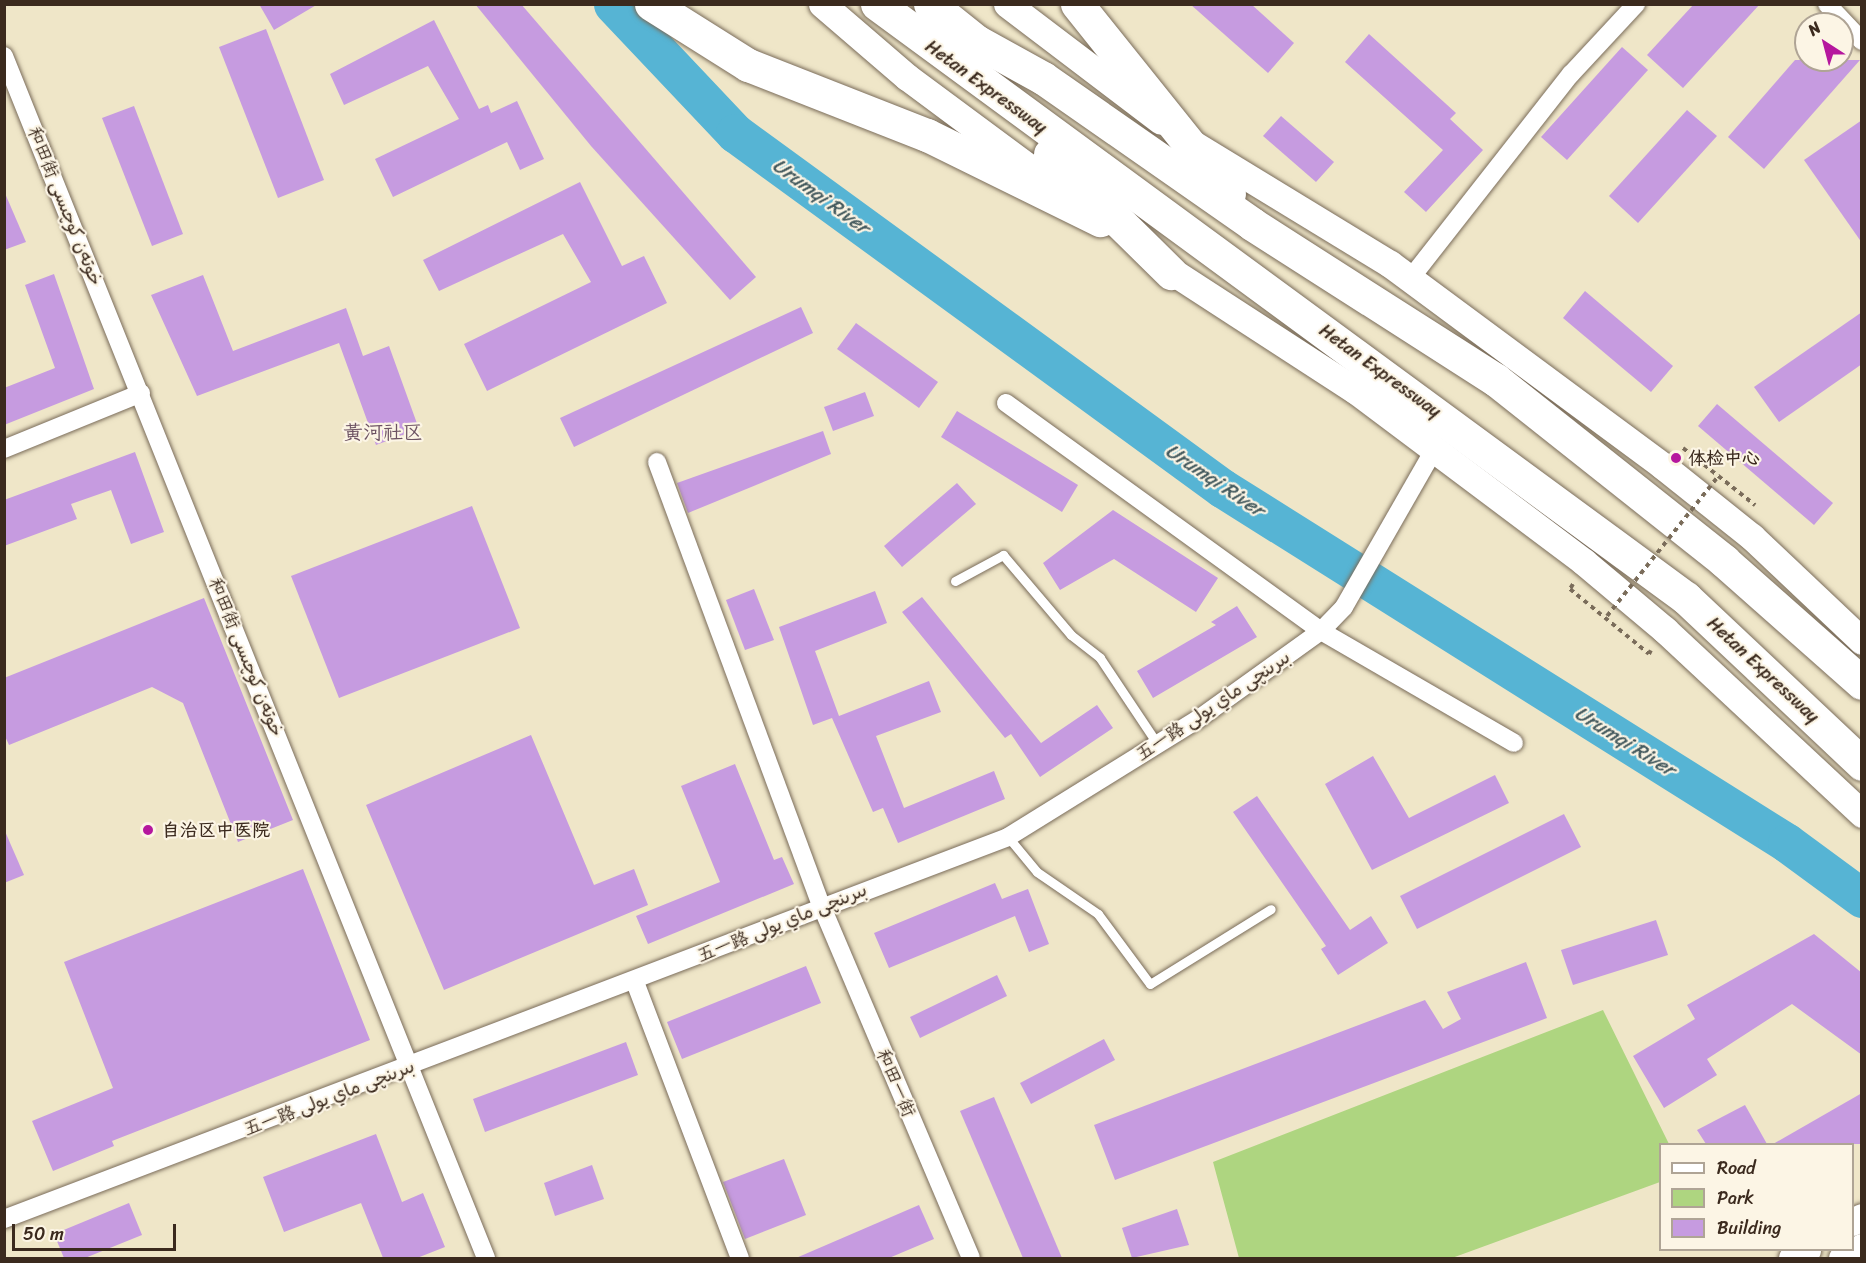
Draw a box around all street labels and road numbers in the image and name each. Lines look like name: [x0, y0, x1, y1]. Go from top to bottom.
street label: Hetan Expressway: [921, 35, 1051, 139]
street label: 和田街 خوتەن كوچىسى: [23, 123, 107, 289]
street label: Hetan Expressway: [1315, 319, 1445, 423]
street label: 和田街 خوتەن كوچىسى: [204, 574, 288, 740]
street label: Hetan Expressway: [1702, 612, 1824, 728]
street label: 五一路 بىرىنچى ماي يولى: [1132, 646, 1294, 766]
street label: 五一路 بىرىنچى ماي يولى: [694, 879, 870, 967]
street label: 和田一街: [872, 1046, 920, 1120]
street label: 五一路 بىرىنچى ماي يولى: [241, 1055, 417, 1141]

